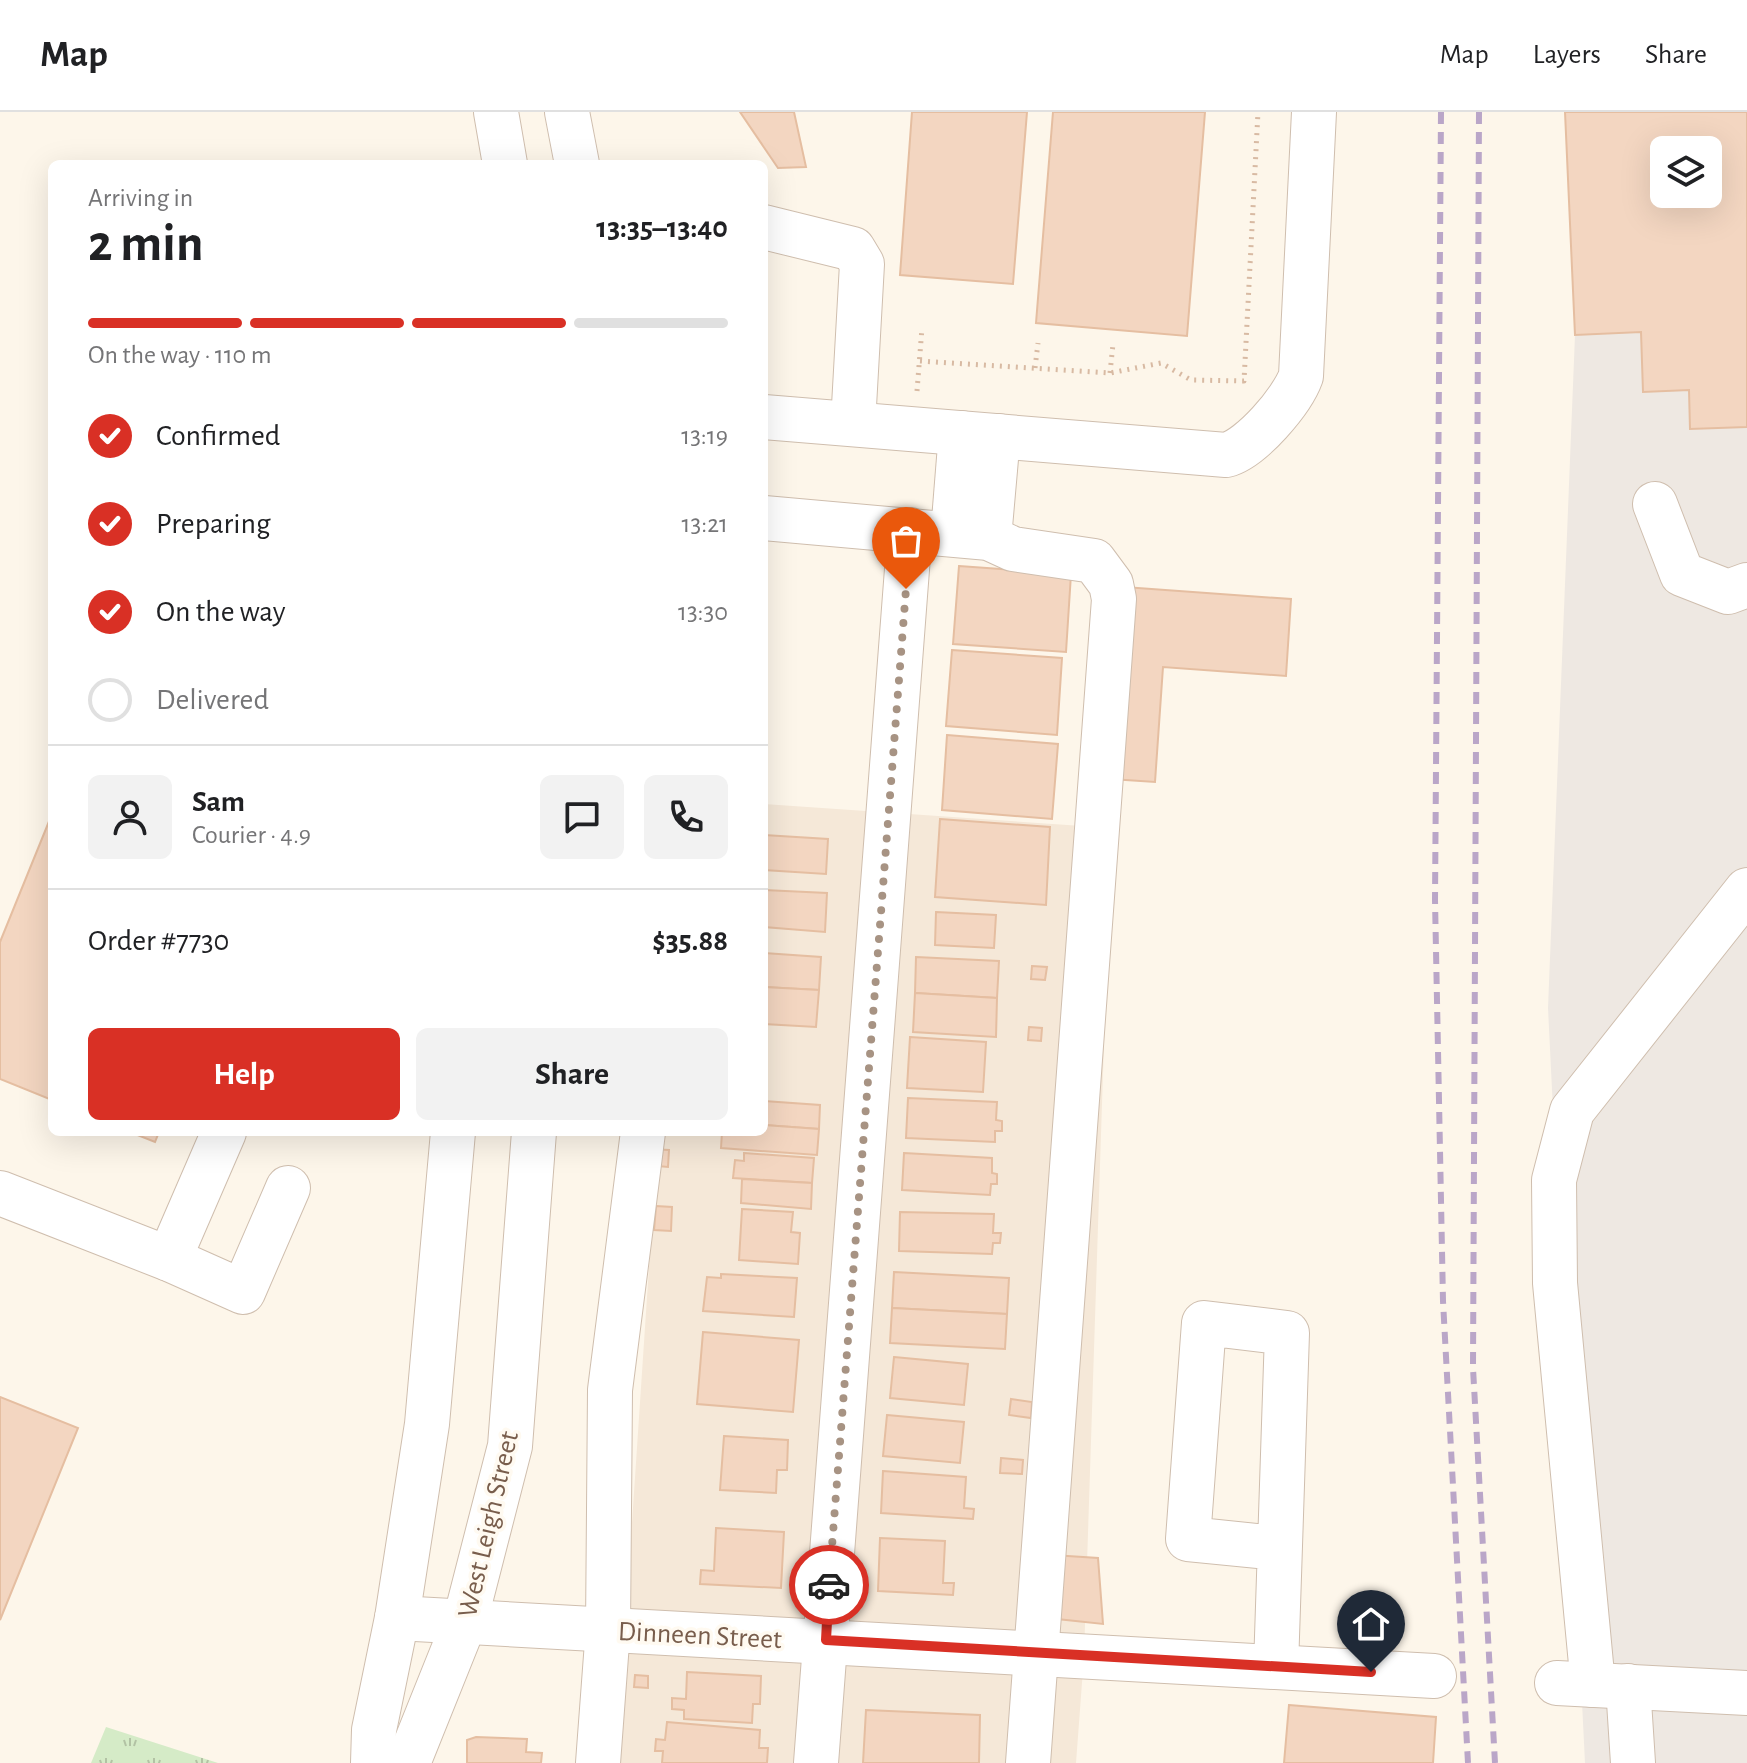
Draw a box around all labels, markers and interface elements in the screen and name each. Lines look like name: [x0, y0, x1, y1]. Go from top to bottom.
text: Map: [40, 36, 108, 74]
text: Map: [1440, 41, 1489, 69]
text: Layers: [1533, 41, 1601, 69]
text: Share: [1645, 41, 1707, 69]
map controls: [1650, 136, 1722, 208]
button: layers: [1650, 136, 1722, 208]
text: Arriving in: [88, 185, 193, 211]
text: 13:35–13:40: [596, 213, 728, 243]
text: 2 min: [88, 218, 203, 270]
text: On the way · 110 m: [88, 342, 271, 368]
icon: check: [88, 414, 132, 458]
text: Confirmed: [156, 421, 280, 451]
text: 13:19: [681, 423, 728, 449]
icon: check: [88, 502, 132, 546]
pin: [872, 507, 940, 589]
text: Preparing: [156, 509, 271, 539]
text: 13:21: [682, 511, 728, 537]
icon: bag: [884, 519, 928, 563]
icon: check: [88, 590, 132, 634]
text: On the way: [156, 597, 285, 627]
text: 13:30: [678, 599, 728, 625]
text: Delivered: [156, 685, 269, 715]
button: person: [88, 775, 172, 859]
button: chat: [540, 775, 624, 859]
button: phone: [644, 775, 728, 859]
text: Sam: [192, 787, 245, 817]
text: Courier · 4.9: [192, 822, 311, 848]
text: Order #7730: [88, 926, 229, 956]
text: $35.88: [652, 926, 728, 956]
button: Help: [88, 1028, 400, 1120]
button: Share: [416, 1028, 728, 1120]
street label: West Leigh Street: [454, 1429, 524, 1620]
courier: [789, 1545, 869, 1625]
icon: car: [807, 1563, 851, 1607]
pin: [1337, 1590, 1405, 1672]
icon: home: [1349, 1602, 1393, 1646]
street label: Dinneen Street: [617, 1618, 783, 1654]

